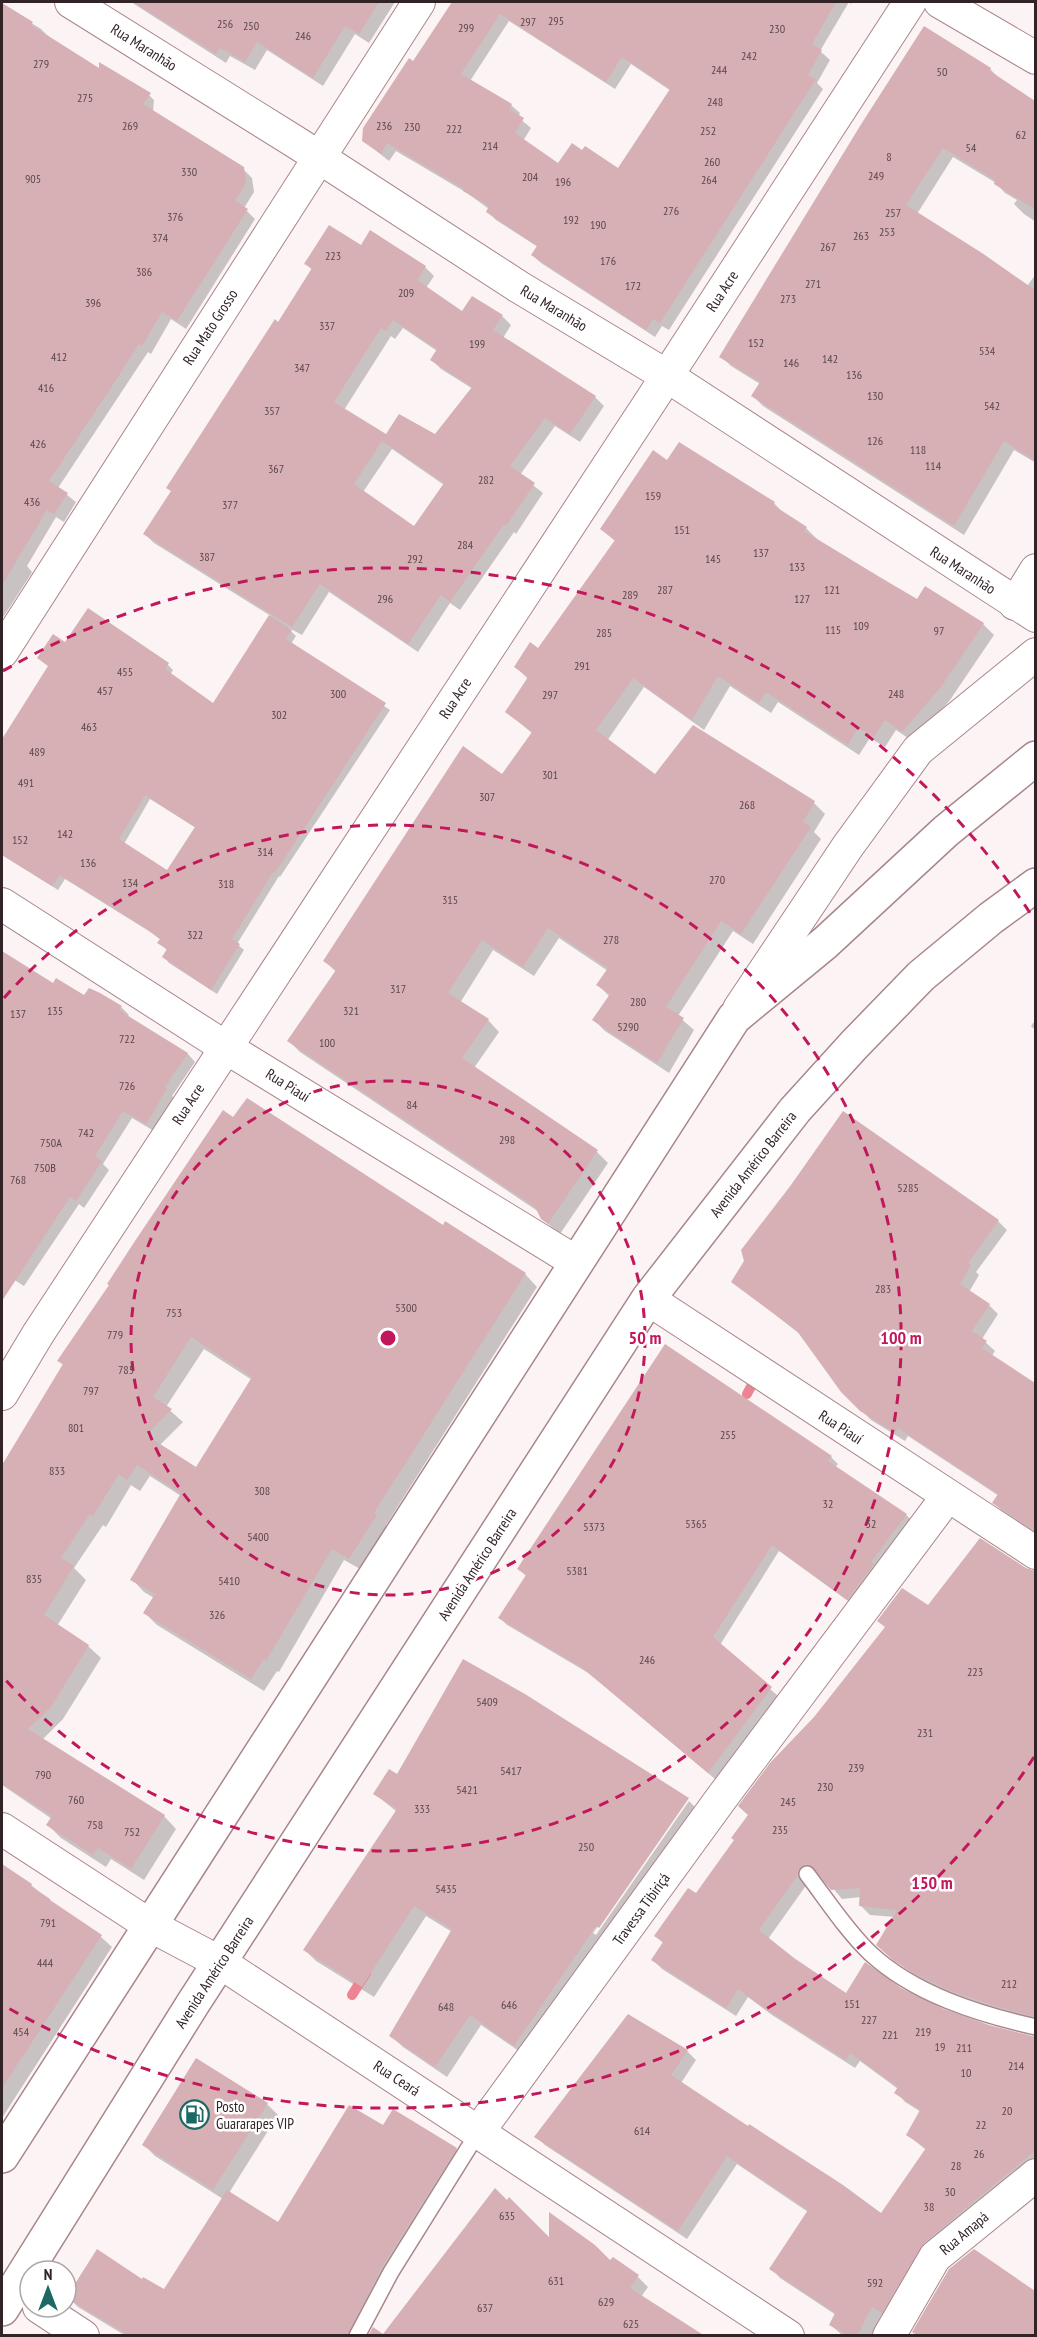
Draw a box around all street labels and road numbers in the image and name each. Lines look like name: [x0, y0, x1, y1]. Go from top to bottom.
street label: Rua Maranhão: [107, 19, 181, 75]
street label: Rua Acre: [702, 267, 742, 315]
street label: Rua Maranhão: [517, 281, 591, 335]
street label: Rua Mato Grosso: [178, 285, 242, 369]
street label: Rua Maranhão: [927, 542, 999, 598]
street label: Rua Acre: [435, 674, 475, 722]
street label: Rua Piauí: [262, 1064, 314, 1106]
street label: Rua Acre: [168, 1080, 208, 1128]
street label: Avenida Américo Barreira: [706, 1107, 800, 1221]
street label: Rua Piauí: [815, 1406, 867, 1449]
street label: Avenida Américo Barreira: [434, 1504, 520, 1624]
street label: Travessa Tibiriçá: [608, 1869, 674, 1949]
street label: Avenida Américo Barreira: [171, 1912, 257, 2032]
street label: Rua Ceará: [370, 2056, 424, 2100]
street label: Rua Amapá: [936, 2207, 992, 2259]

